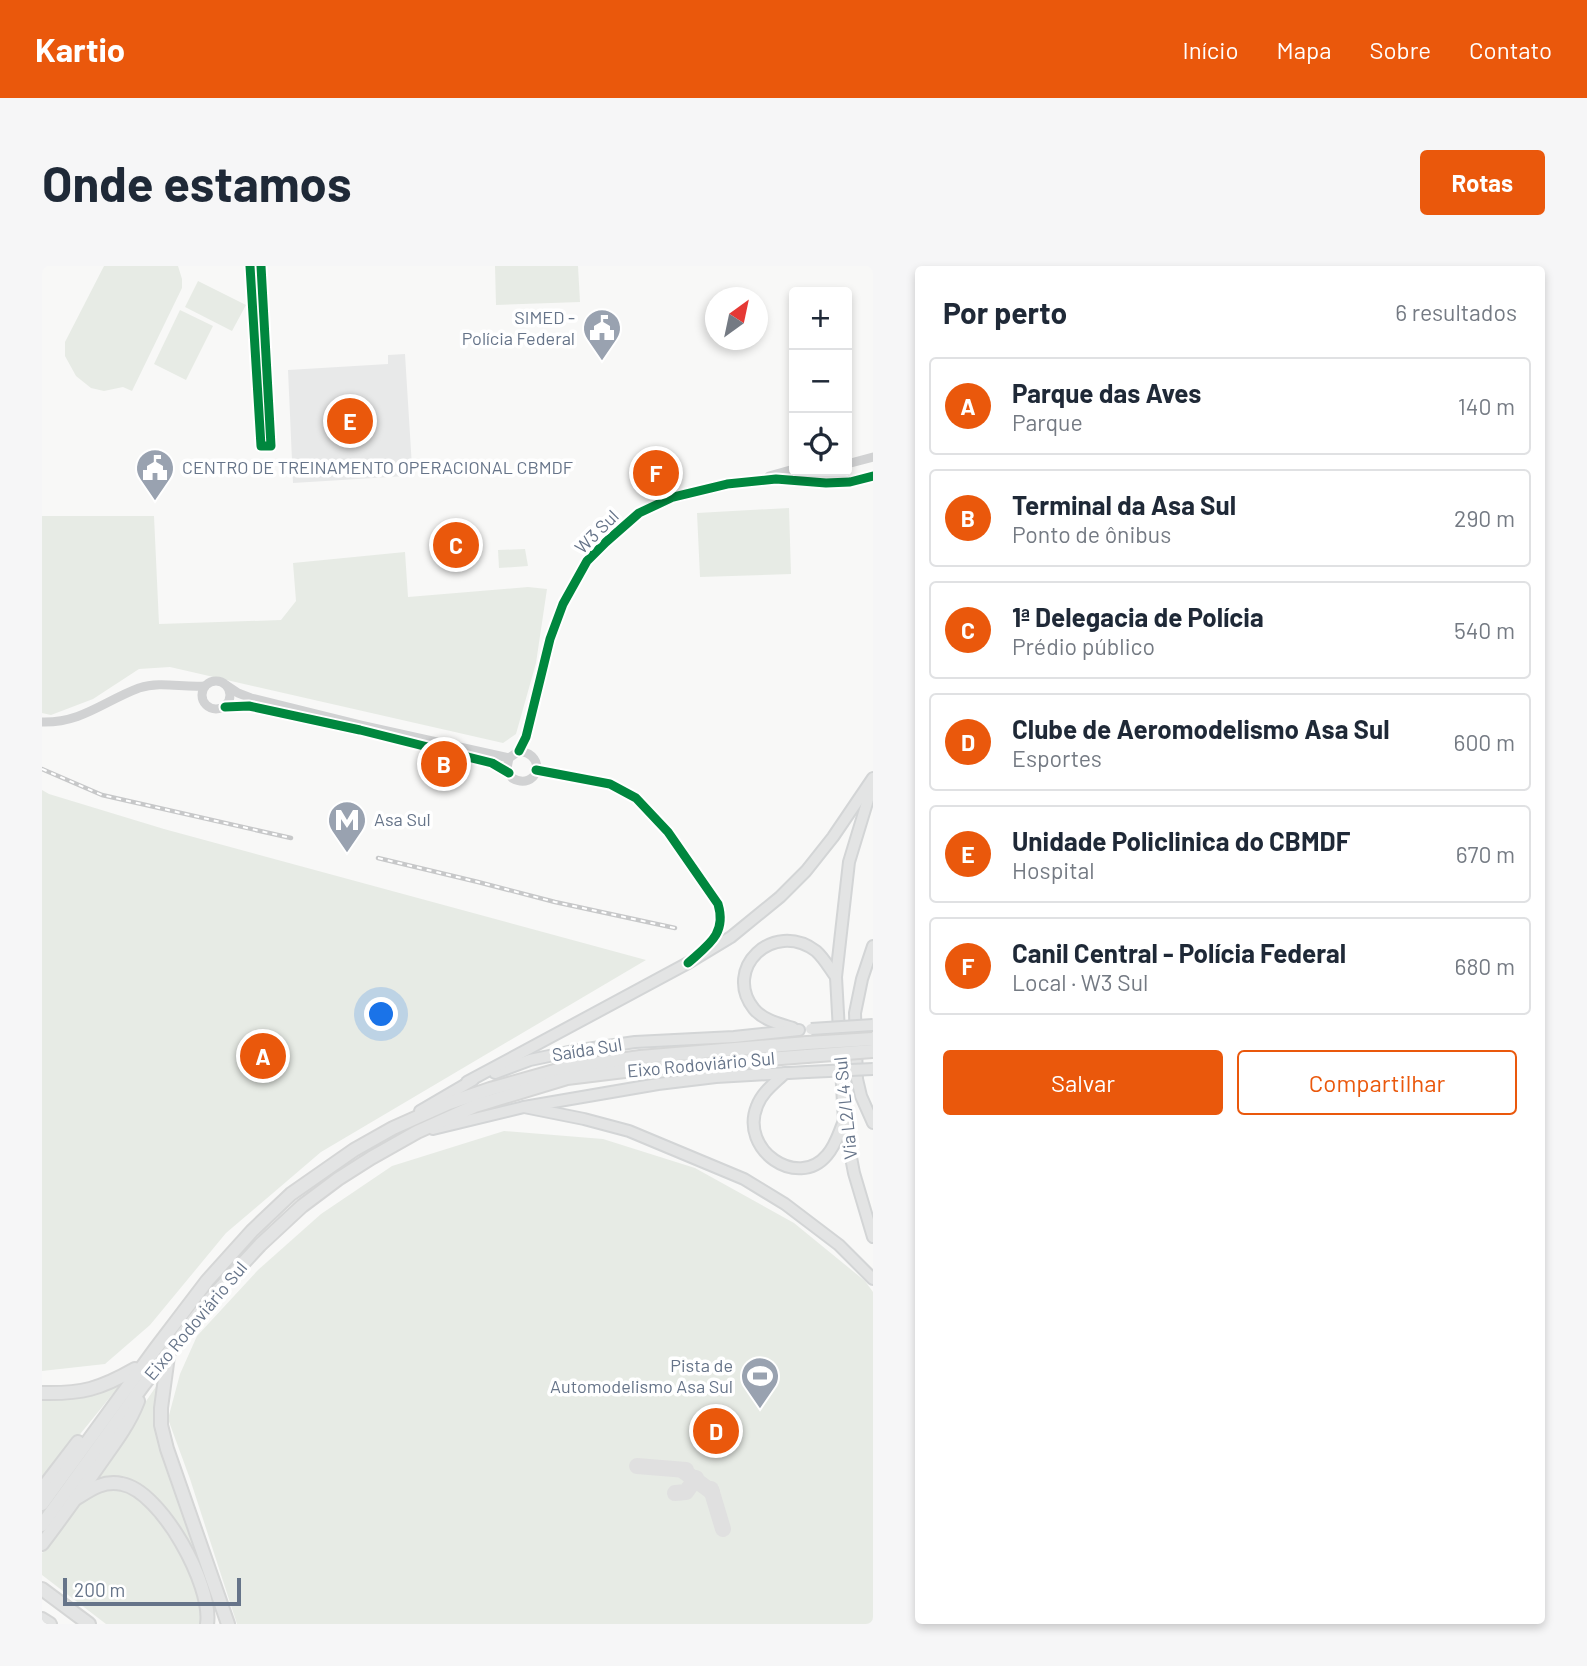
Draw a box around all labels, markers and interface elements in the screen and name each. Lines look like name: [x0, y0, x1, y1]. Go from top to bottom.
text: Kartio: [35, 29, 125, 69]
text: Início: [1183, 35, 1239, 64]
text: Mapa: [1277, 35, 1331, 64]
text: Sobre: [1369, 35, 1431, 64]
text: Contato: [1469, 35, 1552, 64]
button: Rotas: [1420, 150, 1545, 215]
text: Onde estamos: [42, 153, 351, 212]
north arrow: [705, 287, 768, 350]
map controls: [789, 287, 852, 476]
button: +: [789, 287, 852, 350]
text: Por perto: [943, 294, 1067, 330]
text: 6 resultados: [1395, 298, 1517, 326]
place label: SIMED - Polícia Federal: [462, 306, 575, 349]
public building icon: SIMED - Polícia Federal: [581, 307, 623, 362]
button: −: [789, 350, 852, 413]
text: Parque das Aves: [1012, 377, 1201, 408]
text: A: [960, 392, 976, 420]
text: 140 m: [1458, 392, 1515, 420]
pin: E: [327, 395, 373, 447]
text: Parque: [1012, 408, 1083, 436]
button: locate: [789, 413, 852, 476]
public building icon: CENTRO DE TREINAMENTO OPERACIONAL CBMDF: [134, 447, 176, 502]
pin: F: [633, 447, 679, 499]
place label: CENTRO DE TREINAMENTO OPERACIONAL CBMDF: [182, 456, 573, 478]
text: Terminal da Asa Sul: [1012, 489, 1236, 520]
text: B: [961, 504, 975, 532]
text: 290 m: [1454, 504, 1515, 532]
street label: W3 Sul: [570, 505, 623, 558]
pin: C: [433, 519, 479, 571]
text: Ponto de ônibus: [1012, 520, 1171, 548]
text: 1ª Delegacia de Polícia: [1012, 601, 1264, 632]
text: C: [961, 616, 975, 644]
text: 540 m: [1454, 616, 1515, 644]
text: Prédio público: [1012, 632, 1155, 660]
text: Clube de Aeromodelismo Asa Sul: [1012, 713, 1390, 744]
text: D: [961, 728, 975, 756]
text: 600 m: [1454, 728, 1515, 756]
pin: B: [421, 738, 467, 790]
text: Esportes: [1012, 744, 1102, 772]
metro station icon: Asa Sul: [326, 799, 368, 854]
place label: Asa Sul: [374, 808, 431, 830]
text: Unidade Policlinica do CBMDF: [1012, 825, 1350, 856]
text: E: [961, 840, 975, 868]
text: 670 m: [1456, 840, 1515, 868]
text: Hospital: [1012, 856, 1095, 884]
text: Canil Central - Polícia Federal: [1012, 937, 1346, 968]
text: F: [962, 952, 974, 980]
text: 680 m: [1455, 952, 1515, 980]
text: Local · W3 Sul: [1012, 968, 1148, 996]
your location: [364, 997, 398, 1031]
pin: A: [240, 1030, 286, 1082]
street label: Saída Sul: [550, 1033, 623, 1065]
street label: Eixo Rodoviário Sul: [626, 1047, 776, 1081]
button: Salvar: [943, 1050, 1223, 1115]
button: Compartilhar: [1237, 1050, 1517, 1115]
street label: Via L2/L4 Sul: [829, 1056, 861, 1161]
street label: Eixo Rodoviário Sul: [139, 1256, 251, 1384]
place label: Pista de Automodelismo Asa Sul: [550, 1354, 733, 1397]
sports icon: Pista de Automodelismo Asa Sul: [739, 1355, 781, 1410]
pin: D: [693, 1405, 739, 1457]
scale bar: [63, 1575, 242, 1607]
text: 200 m: [74, 1578, 125, 1601]

